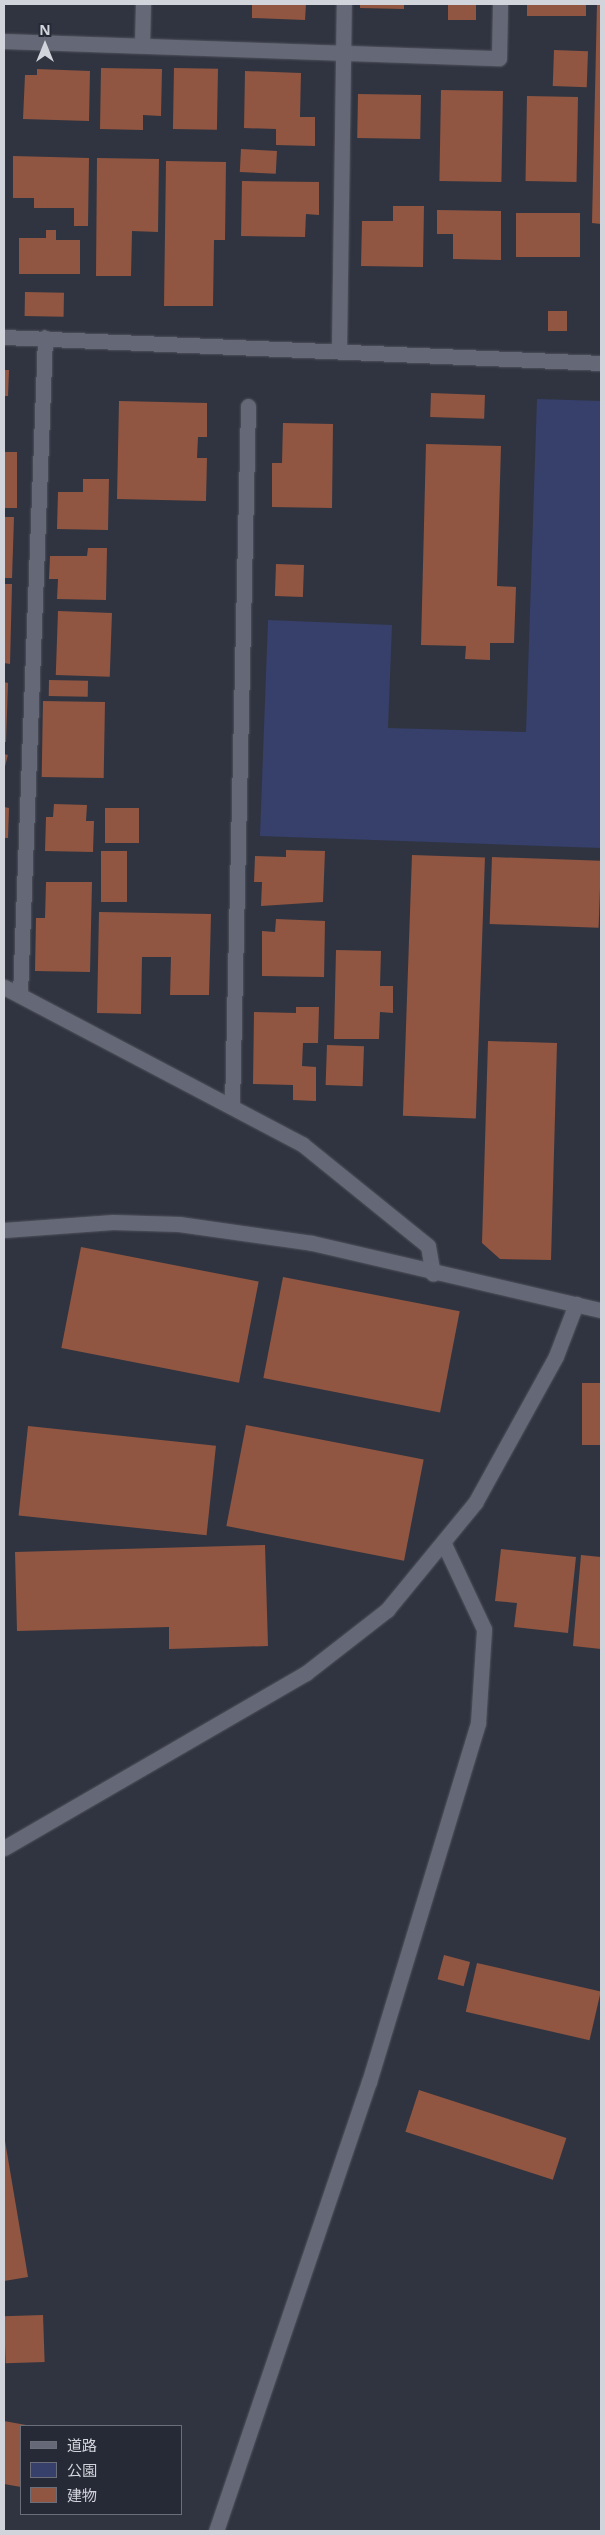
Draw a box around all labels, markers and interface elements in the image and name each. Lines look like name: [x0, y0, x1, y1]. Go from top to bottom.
north arrow: [20, 20, 70, 70]
text: N: [39, 20, 51, 39]
legend: [20, 2425, 182, 2515]
text: 道路: [67, 2435, 97, 2455]
text: 公園: [67, 2460, 97, 2480]
text: 建物: [67, 2485, 97, 2505]

